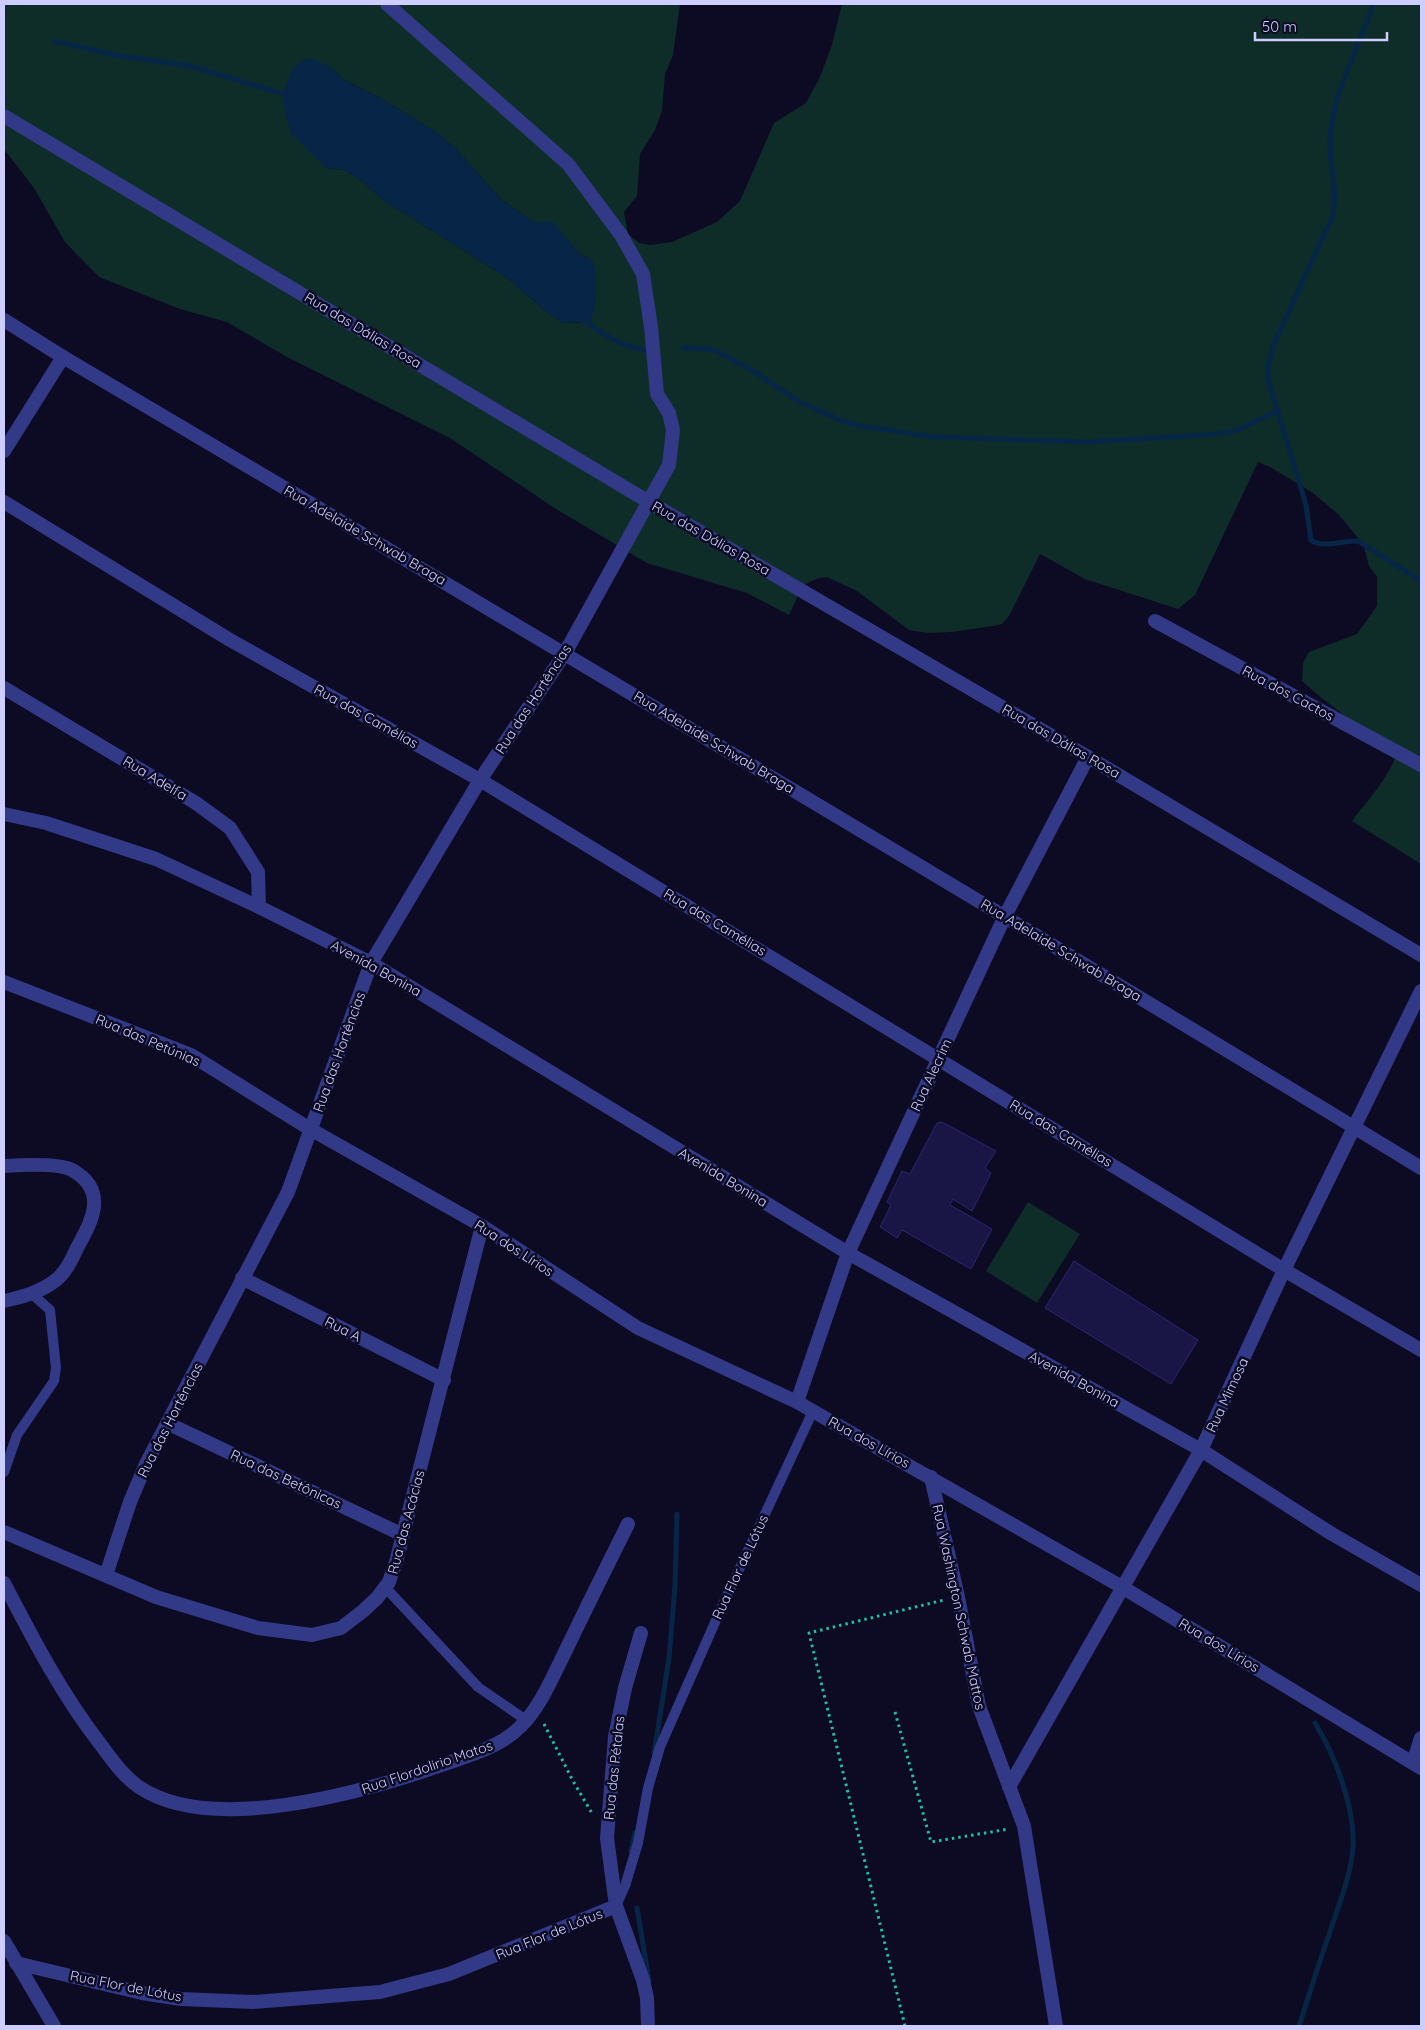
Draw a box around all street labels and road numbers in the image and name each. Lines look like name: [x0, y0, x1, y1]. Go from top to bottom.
street label: Rua das Dálias Rosa: [301, 288, 425, 372]
street label: Rua Adelaide Schwab Braga: [281, 481, 449, 589]
street label: Rua das Dálias Rosa: [649, 497, 773, 579]
street label: Rua das Hortências: [491, 641, 575, 757]
street label: Rua dos Cactos: [1239, 661, 1337, 725]
street label: Rua das Camélias: [311, 680, 421, 752]
street label: Rua Adelaide Schwab Braga: [630, 687, 798, 797]
street label: Rua das Dálias Rosa: [999, 700, 1123, 782]
street label: Rua Adelfa: [120, 752, 190, 804]
street label: Rua das Camélias: [660, 884, 770, 960]
street label: Rua Adelaide Schwab Braga: [977, 895, 1145, 1005]
street label: Avenida Bonina: [327, 936, 425, 1000]
street label: Rua das Hortências: [309, 989, 369, 1115]
street label: Rua das Petúnias: [93, 1010, 203, 1070]
street label: Rua Alecrim: [906, 1036, 956, 1114]
street label: Rua das Camélias: [1006, 1095, 1116, 1171]
street label: Avenida Bonina: [675, 1143, 771, 1211]
street label: Rua dos Lírios: [471, 1216, 557, 1280]
street label: Rua A: [322, 1312, 364, 1346]
street label: Avenida Bonina: [1025, 1347, 1123, 1411]
street label: Rua Mimosa: [1202, 1355, 1252, 1435]
street label: Rua das Hortências: [133, 1359, 207, 1481]
street label: Rua dos Lírios: [825, 1412, 913, 1472]
street label: Rua das Betônicas: [228, 1445, 344, 1513]
street label: Rua das Acácias: [383, 1468, 429, 1576]
street label: Rua Washington Schwab Mattos: [928, 1503, 990, 1711]
street label: Rua Flor de Lótus: [708, 1512, 772, 1622]
street label: Rua dos Lírios: [1175, 1614, 1263, 1676]
street label: Rua das Pétalas: [600, 1715, 628, 1821]
street label: Rua Flordolirio Matos: [359, 1736, 495, 1798]
street label: Rua Flor de Lótus: [493, 1904, 605, 1964]
street label: Rua Flor de Lótus: [69, 1966, 183, 2006]

